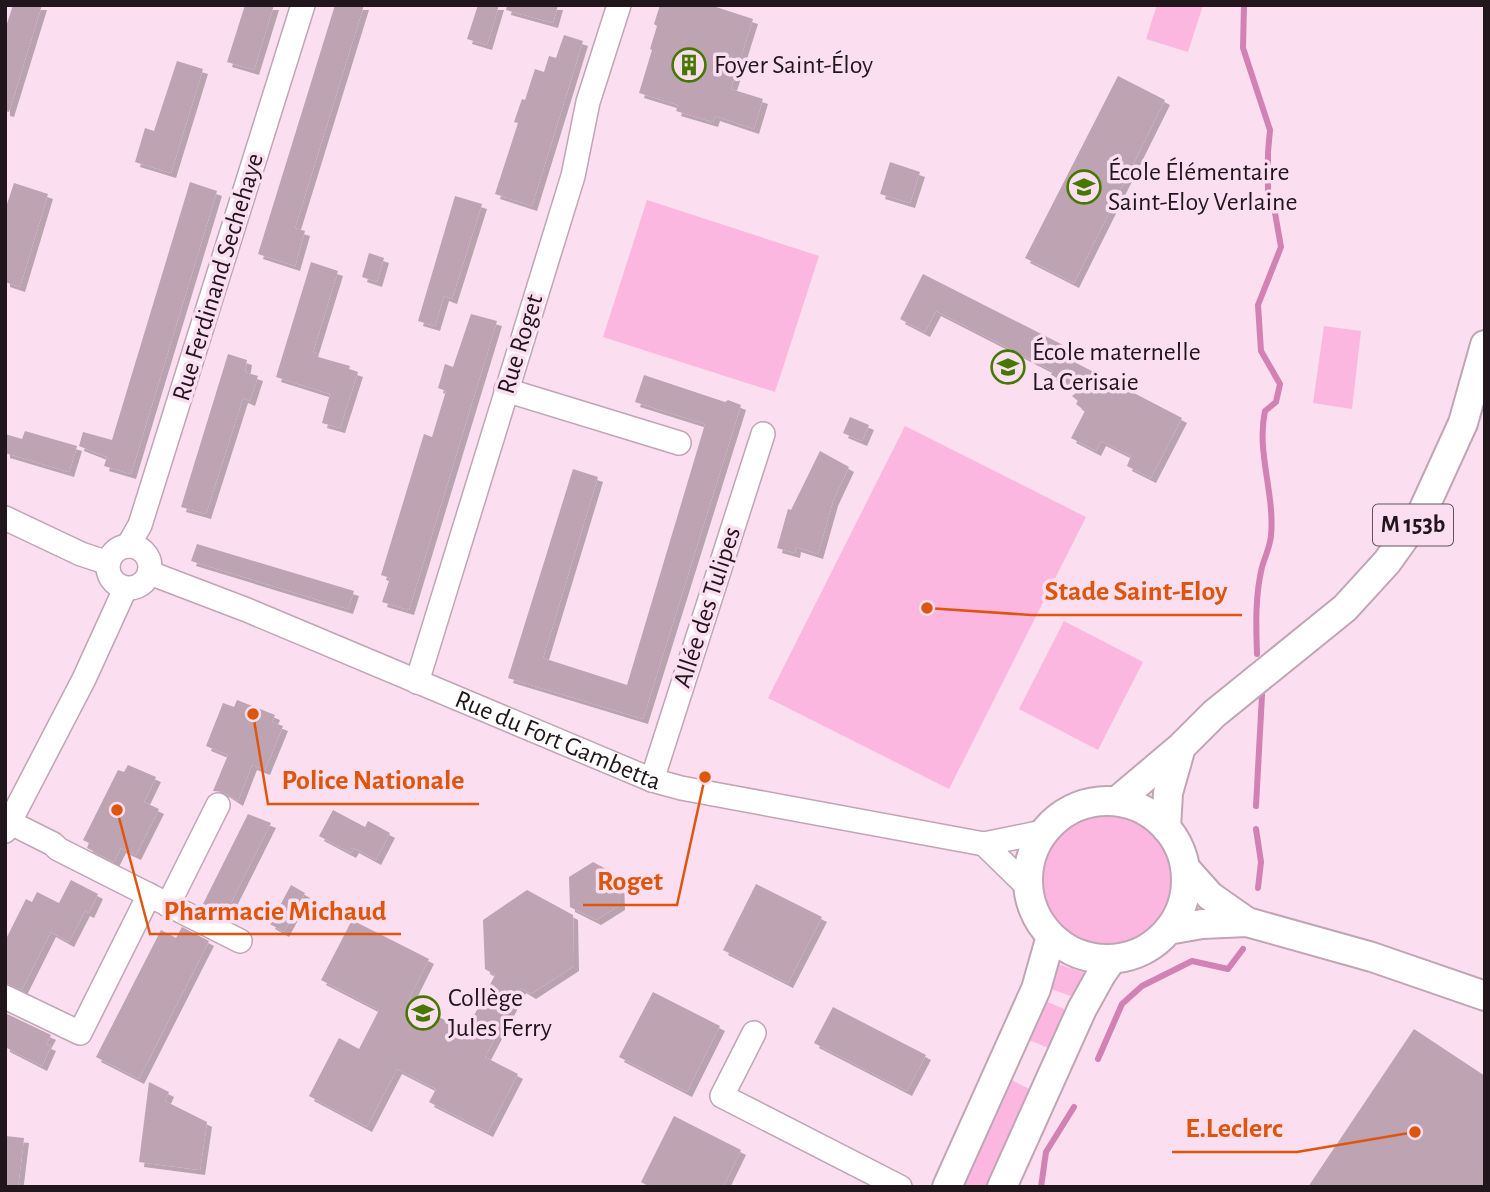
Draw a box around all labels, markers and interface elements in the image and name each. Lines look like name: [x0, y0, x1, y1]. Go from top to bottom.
building icon: Foyer Saint-Éloy: [670, 46, 708, 84]
place label: Foyer Saint-Éloy: [714, 50, 873, 78]
street label: Rue Ferdinand Sechehaye: [168, 150, 268, 404]
place label: École Élémentaire Saint-Eloy Verlaine: [1108, 157, 1297, 215]
school or university icon: École Élémentaire Saint-Eloy Verlaine: [1065, 168, 1103, 206]
street label: Rue Roget: [493, 291, 547, 397]
place label: École maternelle La Cerisaie: [1032, 337, 1201, 395]
school or university icon: École maternelle La Cerisaie: [989, 348, 1027, 386]
road number: M 153b: [1373, 504, 1453, 546]
street label: Allée des Tulipes: [669, 524, 745, 690]
callout: Stade Saint-Eloy: [1031, 566, 1242, 615]
text: Stade Saint-Eloy: [1045, 578, 1228, 606]
street label: Rue du Fort Gambetta: [451, 686, 663, 795]
callout: Police Nationale: [268, 755, 479, 804]
text: Police Nationale: [281, 767, 465, 795]
callout: Roget: [583, 856, 677, 905]
text: Roget: [597, 868, 664, 896]
callout: Pharmacie Michaud: [150, 885, 401, 934]
text: Pharmacie Michaud: [163, 898, 387, 926]
place label: Collège Jules Ferry: [448, 985, 552, 1041]
school or university icon: Collège Jules Ferry: [404, 994, 442, 1032]
callout: E.Leclerc: [1172, 1103, 1297, 1152]
text: E.Leclerc: [1185, 1115, 1283, 1143]

